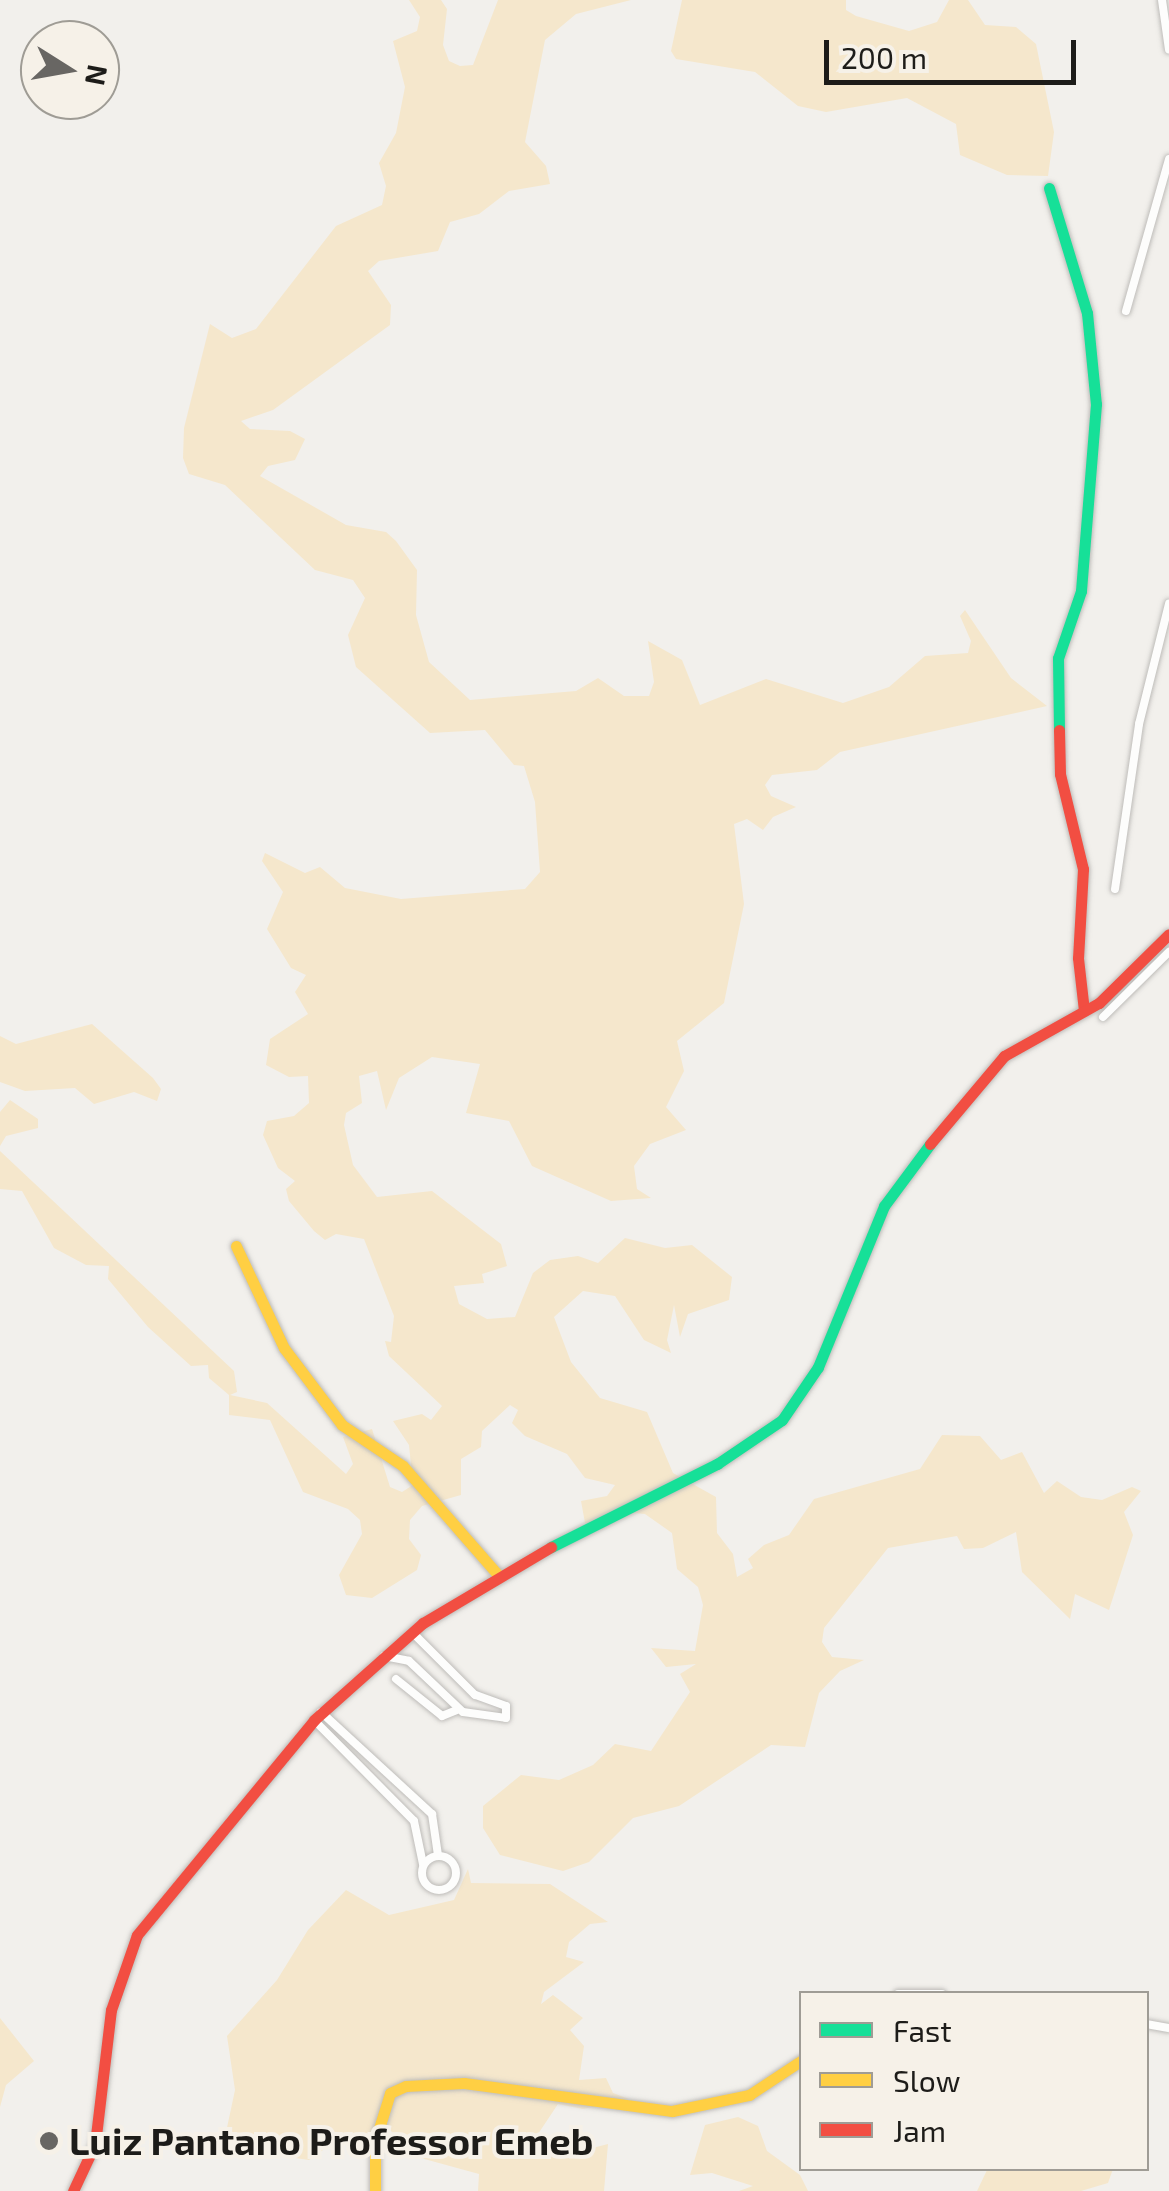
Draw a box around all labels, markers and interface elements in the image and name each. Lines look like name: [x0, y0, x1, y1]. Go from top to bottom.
north arrow: [20, 20, 120, 120]
scale bar: [829, 20, 1082, 82]
text: 200 m: [841, 39, 927, 75]
text: N: [79, 62, 116, 89]
legend: [799, 1991, 1149, 2171]
text: Fast: [893, 2012, 952, 2048]
text: Slow: [893, 2062, 960, 2098]
text: Jam: [893, 2112, 946, 2148]
place label: Luiz Pantano Professor Emeb: [69, 2118, 594, 2164]
marker: Luiz Pantano Professor Emeb: [38, 2130, 60, 2152]

